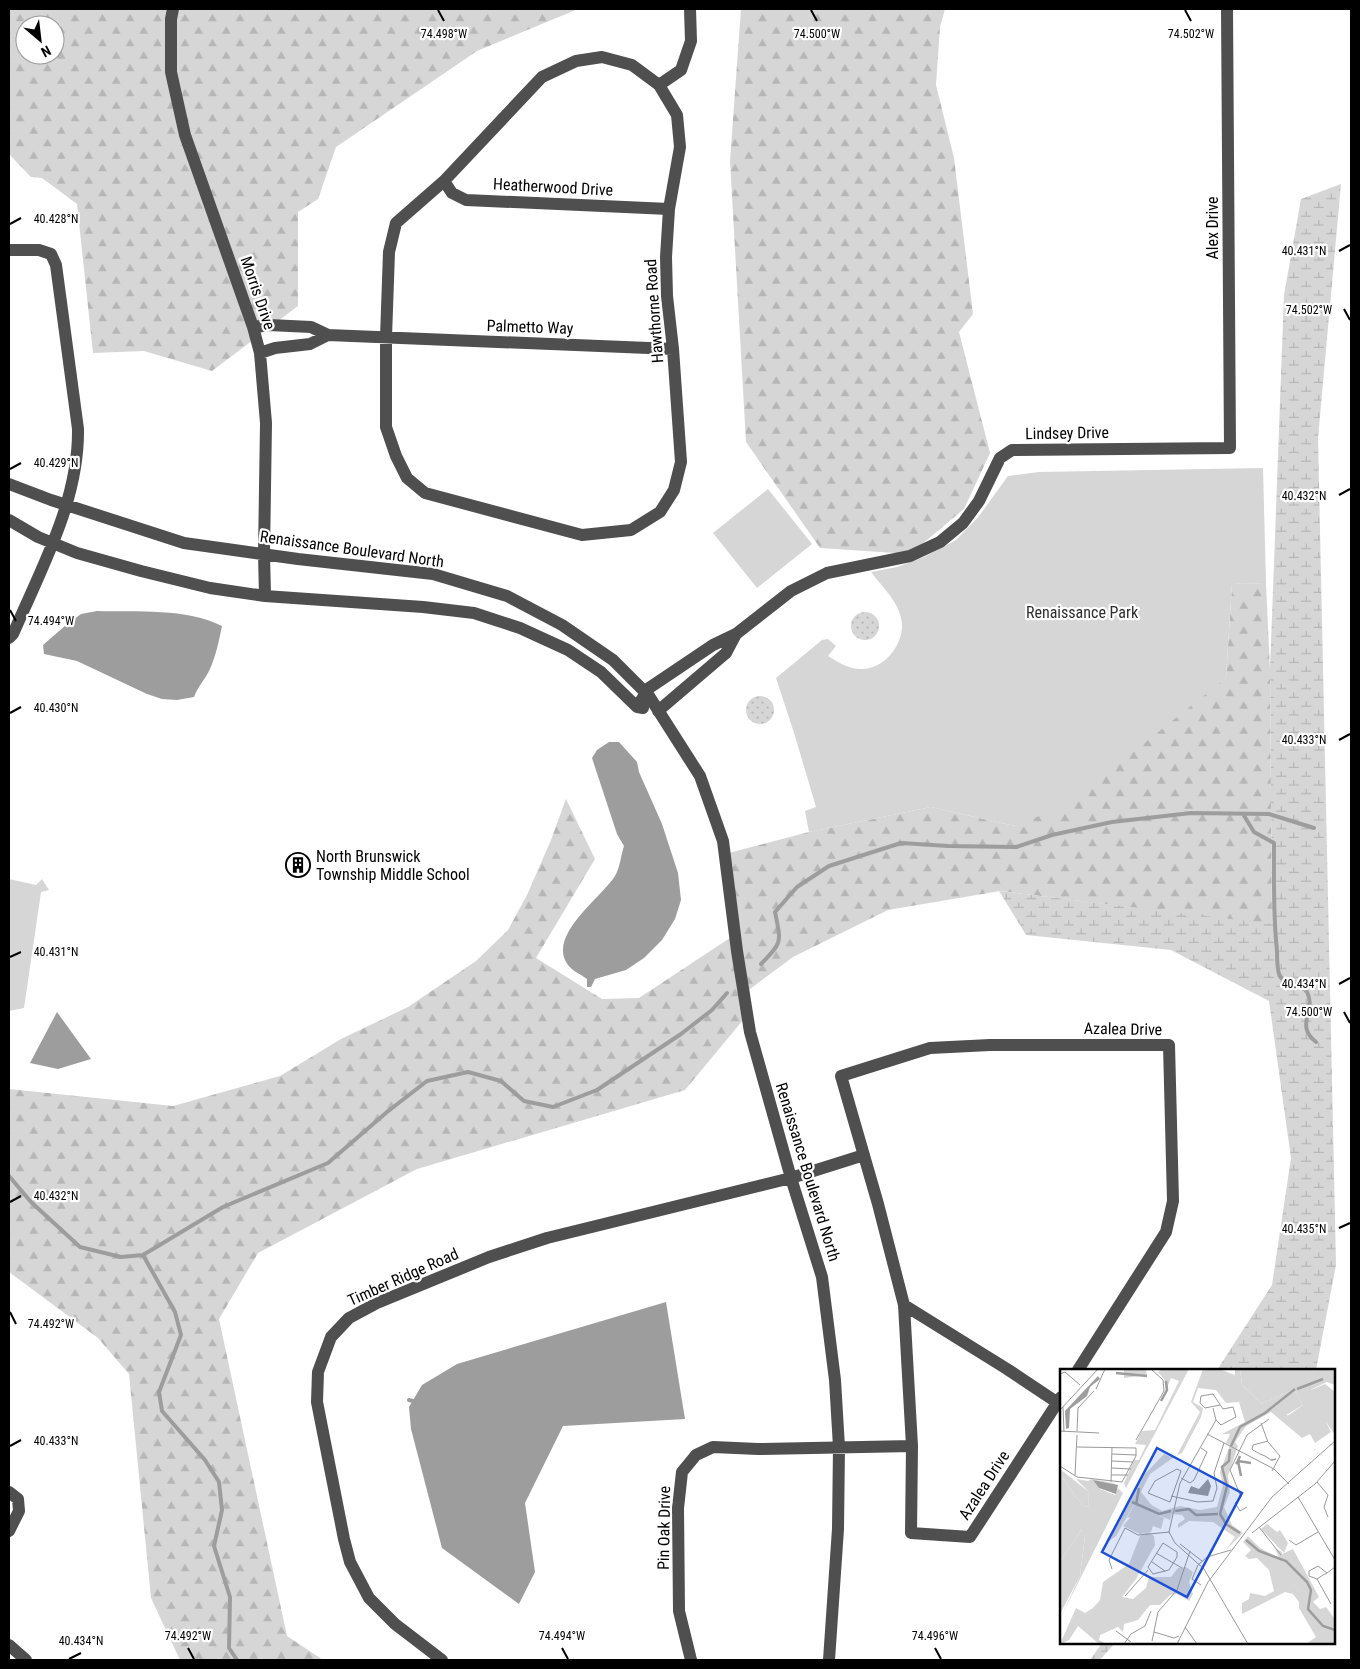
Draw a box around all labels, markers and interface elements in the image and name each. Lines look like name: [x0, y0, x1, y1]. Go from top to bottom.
north arrow: [15, 15, 65, 65]
text: 74.498°W: [421, 27, 467, 41]
text: 74.500°W: [794, 27, 840, 41]
text: 74.502°W: [1168, 27, 1214, 41]
text: N: [39, 42, 54, 61]
street label: Heatherwood Drive: [493, 174, 613, 200]
street label: Alex Drive: [1203, 196, 1222, 260]
text: 40.428°N: [34, 212, 78, 226]
text: 40.431°N: [1282, 244, 1326, 258]
street label: Morris Drive: [237, 254, 279, 332]
street label: Hawthorne Road: [641, 258, 667, 364]
text: 74.502°W: [1286, 303, 1332, 317]
street label: Palmetto Way: [486, 316, 574, 338]
street label: Lindsey Drive: [1025, 423, 1109, 443]
text: 40.429°N: [34, 456, 78, 470]
text: 40.432°N: [1282, 489, 1326, 503]
street label: Renaissance Boulevard North: [259, 527, 445, 571]
park label: Renaissance Park: [1026, 603, 1139, 622]
text: 74.494°W: [28, 614, 74, 628]
text: 40.430°N: [34, 701, 78, 715]
text: 40.433°N: [1282, 733, 1326, 747]
place label: North Brunswick Township Middle School: [316, 847, 470, 884]
building icon: North Brunswick Township Middle School: [285, 852, 311, 878]
text: 40.431°N: [34, 945, 78, 959]
text: 40.434°N: [1282, 977, 1326, 991]
text: 74.500°W: [1286, 1005, 1332, 1019]
street label: Azalea Drive: [1084, 1019, 1162, 1039]
street label: Renaissance Boulevard North: [772, 1080, 844, 1264]
text: 40.432°N: [34, 1189, 78, 1203]
text: 40.435°N: [1282, 1222, 1326, 1236]
street label: Timber Ridge Road: [345, 1244, 461, 1310]
text: 74.492°W: [28, 1317, 74, 1331]
inset map: [1060, 1369, 1335, 1644]
text: 40.433°N: [34, 1434, 78, 1448]
street label: Azalea Drive: [955, 1447, 1013, 1523]
street label: Pin Oak Drive: [654, 1486, 674, 1570]
text: 74.492°W: [165, 1629, 211, 1643]
text: 74.494°W: [539, 1629, 585, 1643]
text: 74.496°W: [912, 1629, 958, 1643]
text: 40.434°N: [59, 1634, 103, 1648]

